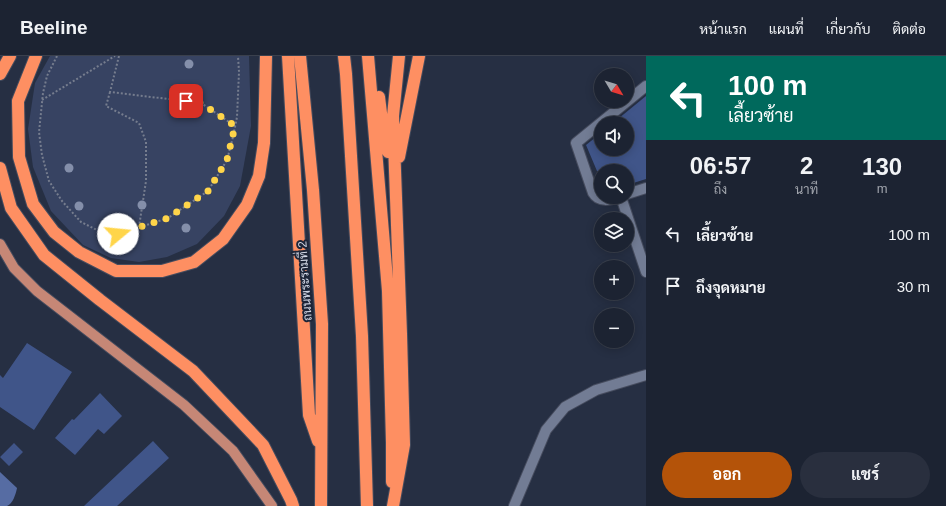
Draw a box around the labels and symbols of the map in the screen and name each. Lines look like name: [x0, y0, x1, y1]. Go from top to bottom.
north arrow: [594, 68, 634, 108]
pin: [169, 84, 203, 118]
position arrow: [97, 213, 139, 255]
street label: ถนนพระรามที่ 2: [291, 240, 315, 322]

